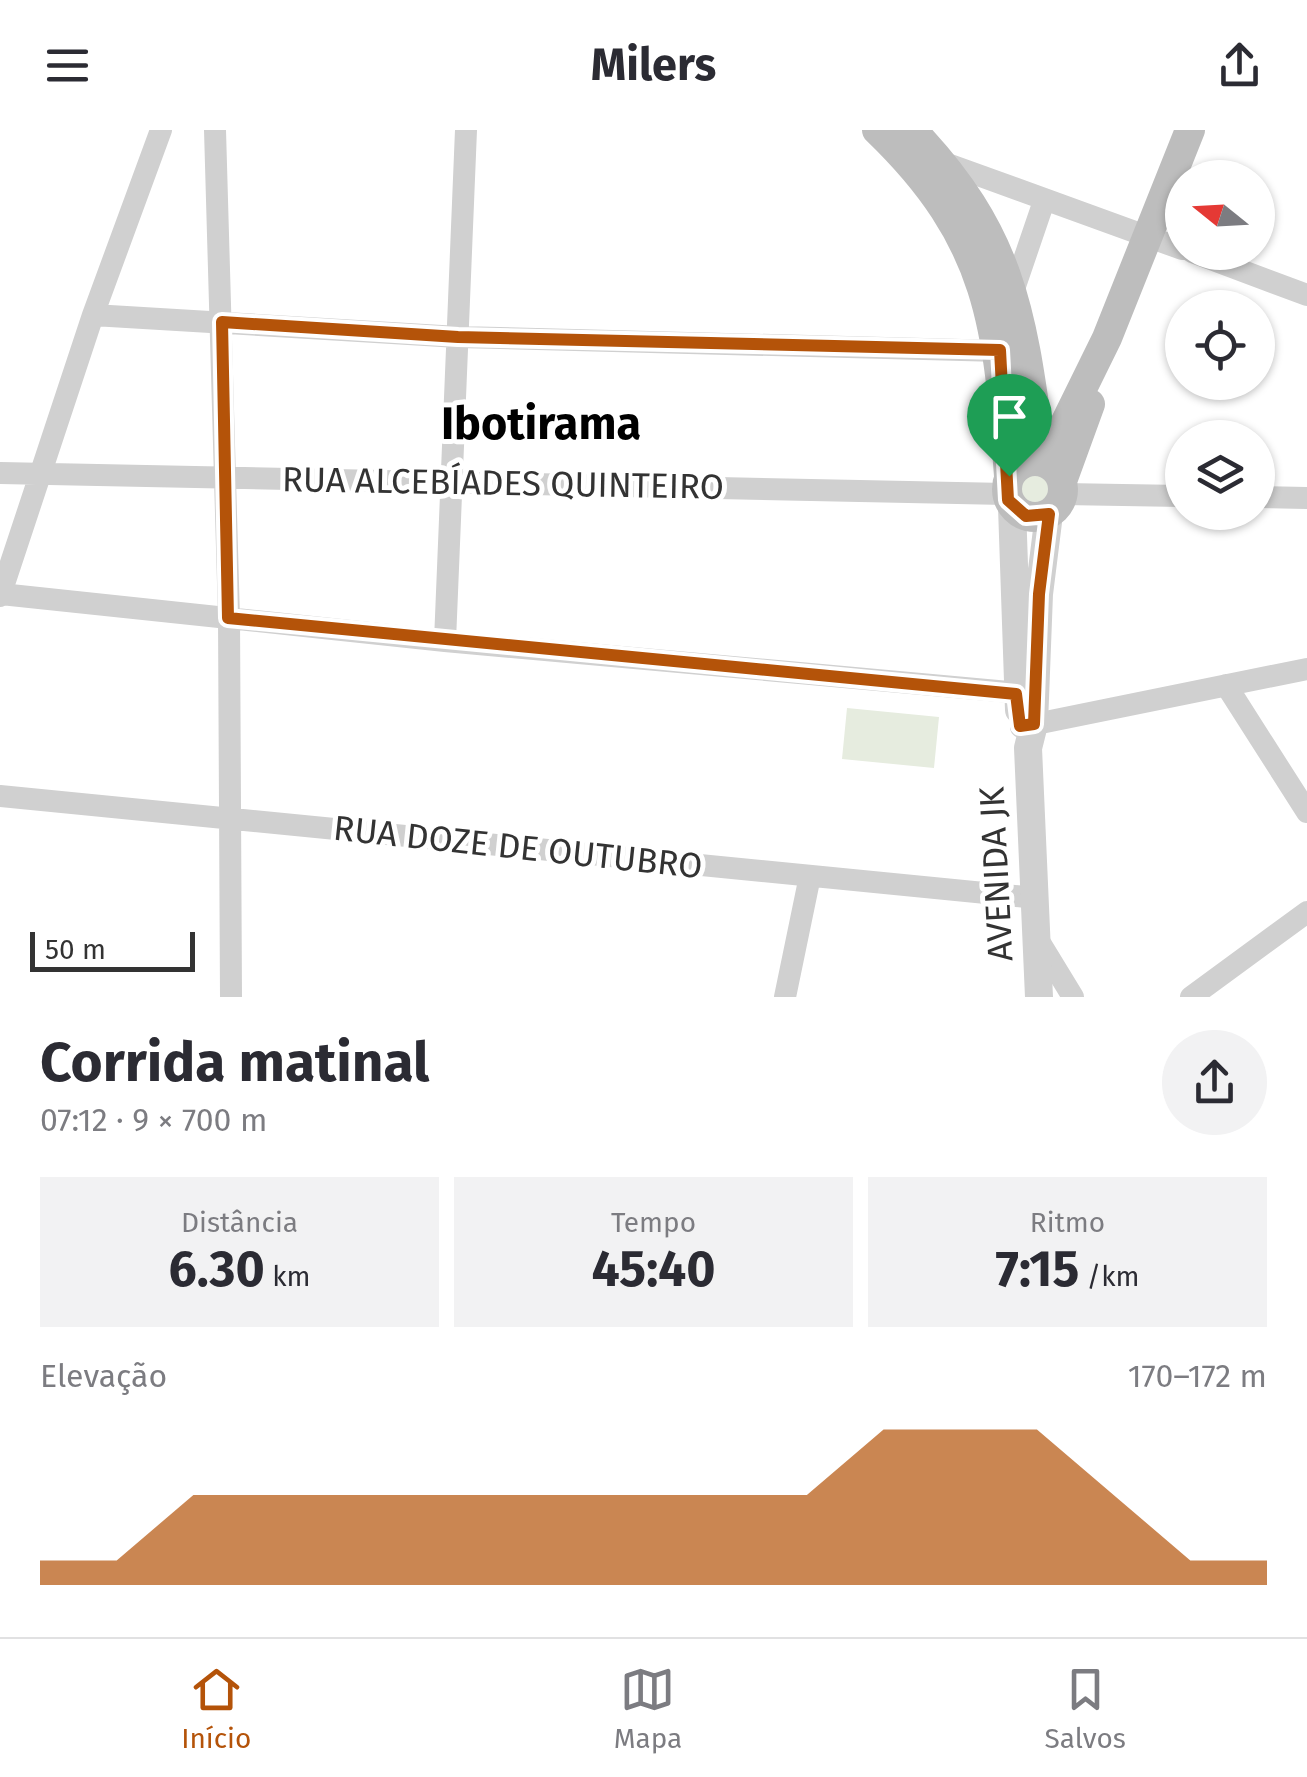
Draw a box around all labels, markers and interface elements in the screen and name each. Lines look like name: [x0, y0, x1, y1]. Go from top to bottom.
icon: menu: [40, 38, 95, 93]
text: Milers: [591, 38, 716, 92]
icon: share: [1212, 38, 1267, 93]
north arrow: [1165, 160, 1275, 270]
map controls: [1165, 160, 1275, 530]
button: locate: [1165, 290, 1275, 400]
pin: [967, 374, 1052, 477]
icon: arrive: [982, 389, 1037, 444]
district label: Ibotirama: [441, 397, 641, 451]
button: layers: [1165, 420, 1275, 530]
street label: RUA ALCEBÍADES QUINTEIRO: [282, 458, 724, 508]
street label: AVENIDA JK: [970, 785, 1022, 962]
street label: RUA DOZE DE OUTUBRO: [331, 807, 705, 887]
scale bar: [30, 927, 195, 971]
text: 50 m: [45, 933, 106, 966]
text: Corrida matinal: [40, 1030, 429, 1096]
button: share: [1162, 1030, 1267, 1135]
text: 07:12 · 9 × 700 m: [40, 1101, 267, 1139]
text: Distância: [181, 1206, 298, 1239]
text: Tempo: [611, 1206, 696, 1239]
text: Ritmo: [1030, 1206, 1105, 1239]
text: 6.30: [168, 1239, 265, 1299]
text: 45:40: [592, 1239, 715, 1299]
text: 7:15: [995, 1239, 1079, 1299]
text: km: [265, 1260, 311, 1293]
text: /km: [1079, 1260, 1140, 1293]
text: Elevação: [40, 1357, 167, 1395]
text: 170–172 m: [1128, 1357, 1267, 1395]
tab: Início: [181, 1662, 251, 1755]
tab: Mapa: [614, 1662, 682, 1755]
tab: Salvos: [1045, 1662, 1126, 1755]

